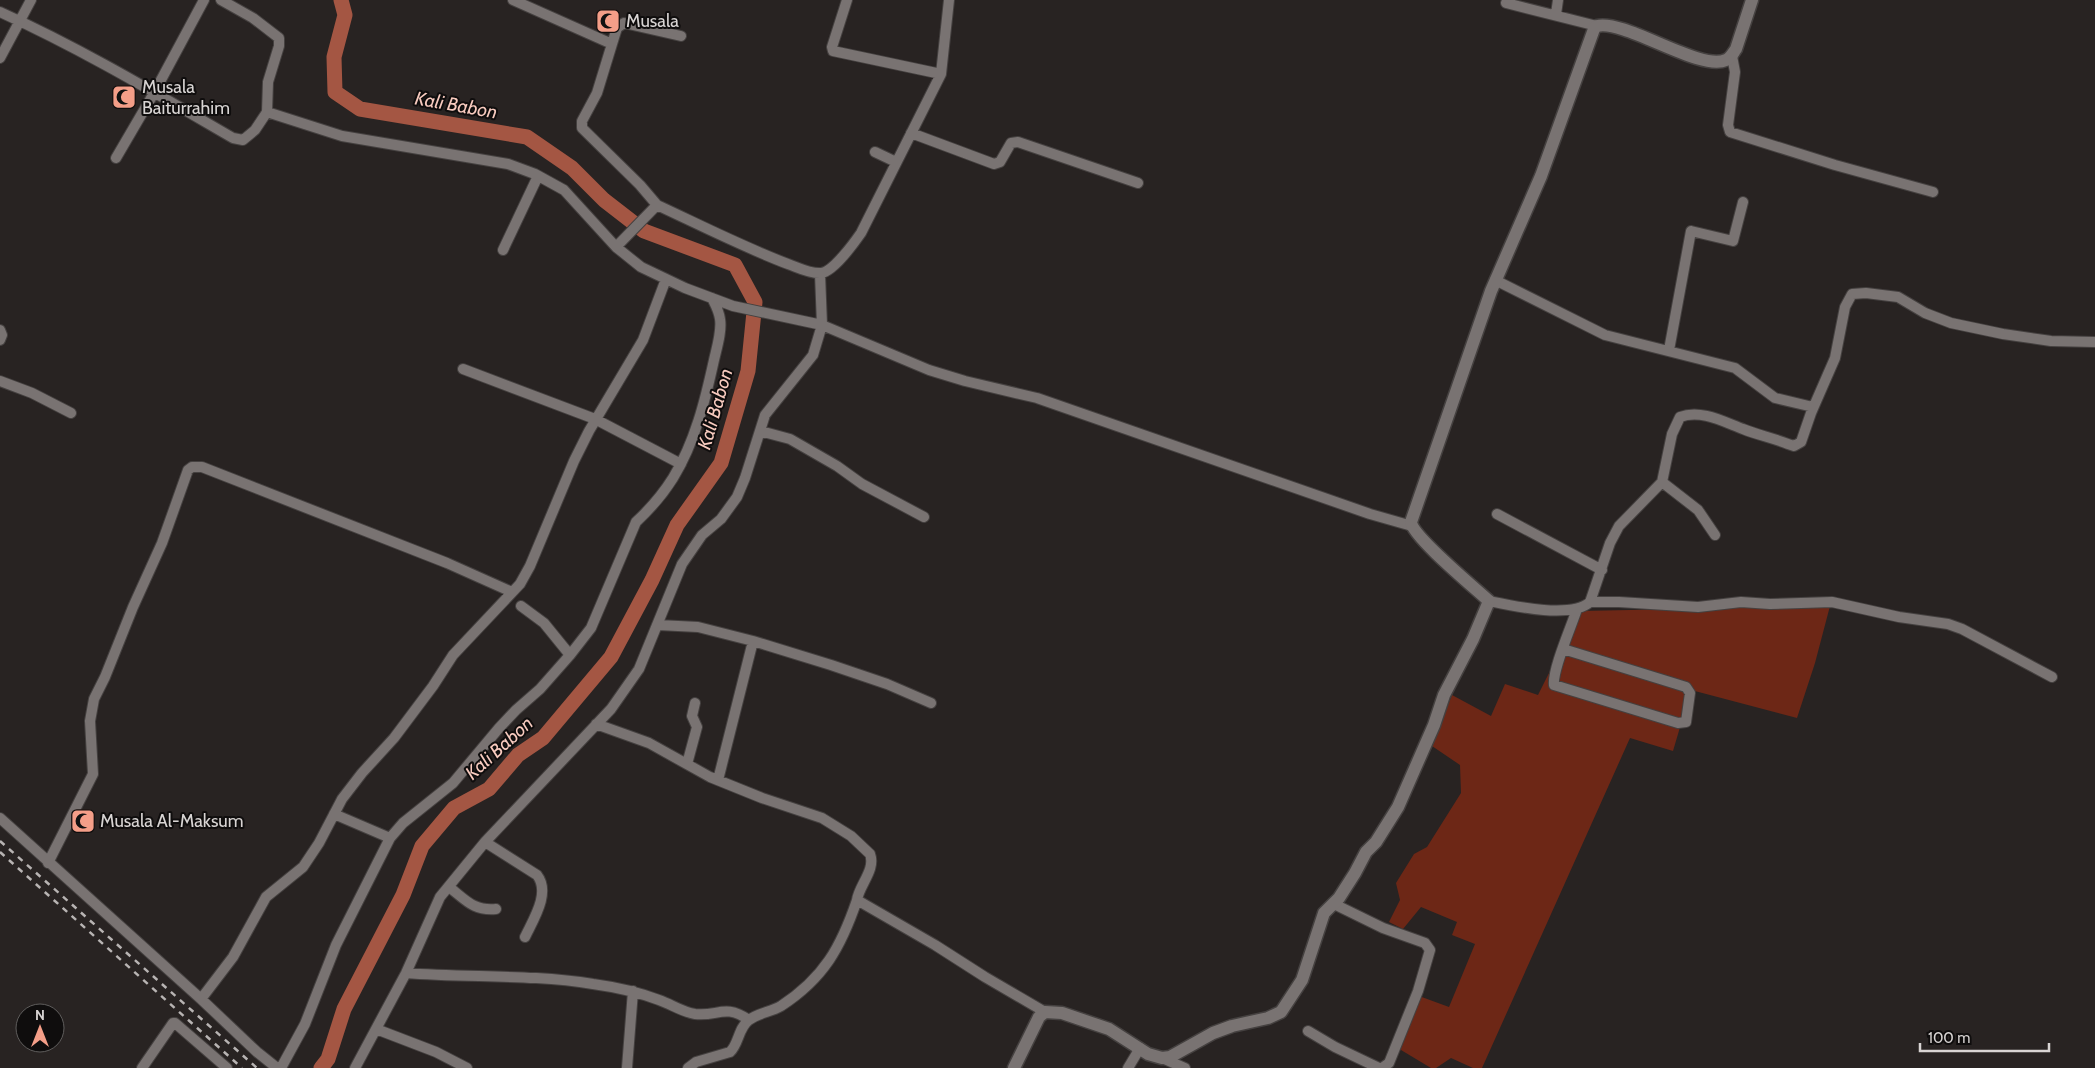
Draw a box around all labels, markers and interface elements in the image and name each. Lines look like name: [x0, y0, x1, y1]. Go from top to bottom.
mosque icon: Musala: [595, 8, 621, 34]
place label: Musala: [626, 10, 679, 32]
place label: Musala Baiturrahim: [142, 76, 230, 119]
mosque icon: Musala Baiturrahim: [111, 84, 137, 110]
water label: Kali Babon: [413, 86, 499, 124]
water label: Kali Babon: [692, 366, 738, 452]
water label: Kali Babon: [460, 712, 538, 784]
mosque icon: Musala Al-Maksum: [70, 808, 96, 834]
place label: Musala Al-Maksum: [100, 810, 244, 832]
north arrow: [15, 1003, 65, 1053]
text: N: [35, 1006, 45, 1024]
scale bar: [1920, 1020, 2049, 1052]
text: 100 m: [1928, 1029, 1970, 1047]

